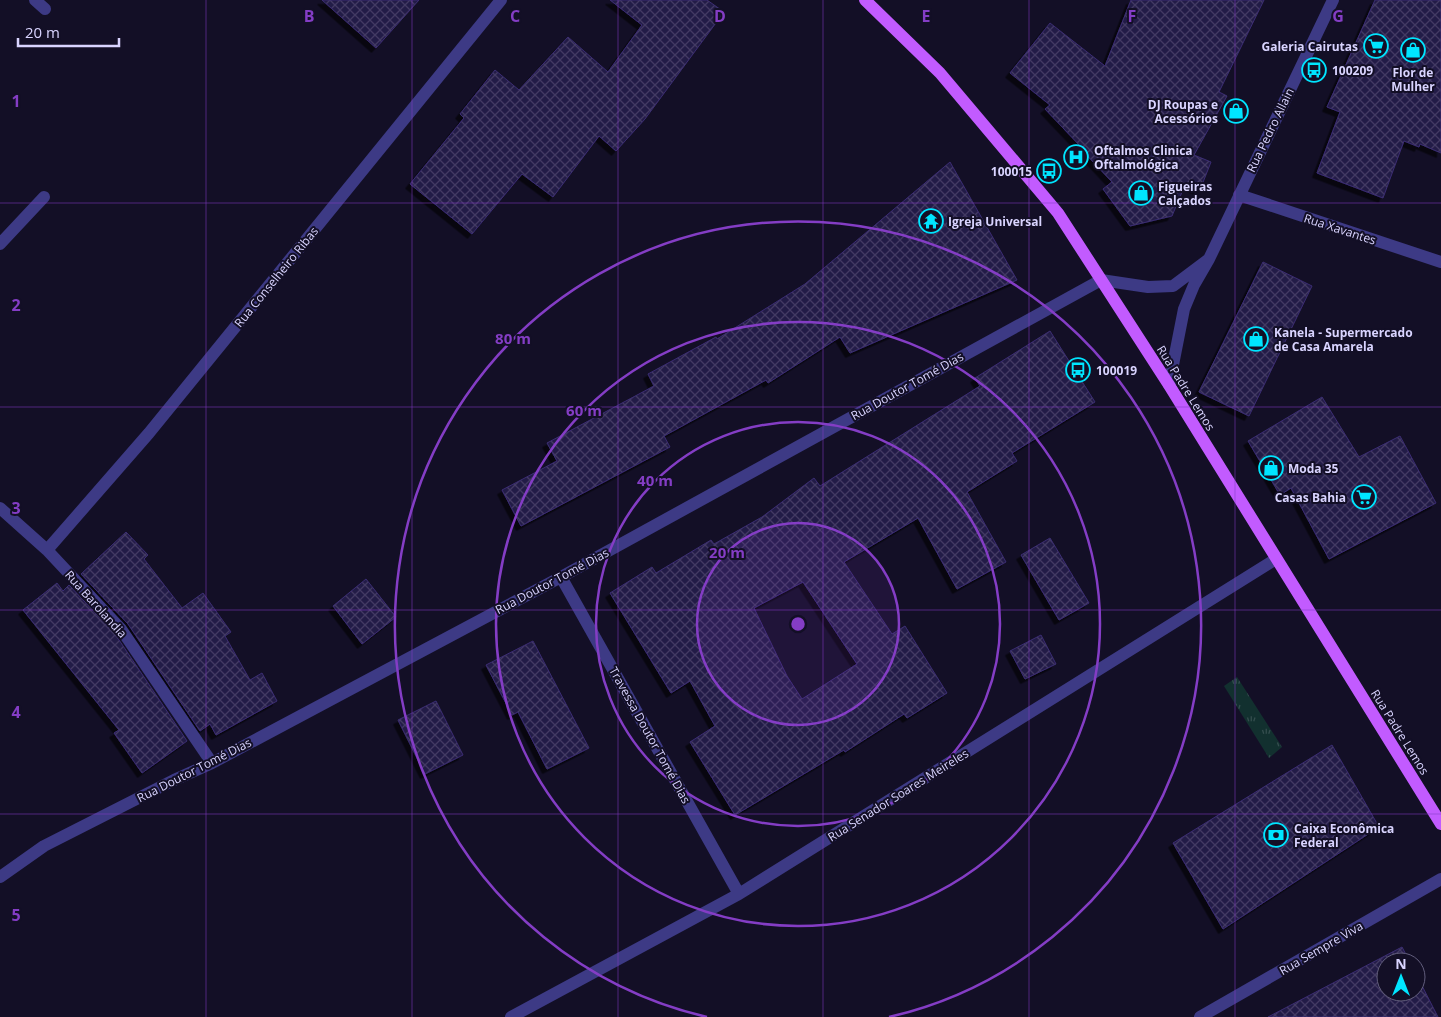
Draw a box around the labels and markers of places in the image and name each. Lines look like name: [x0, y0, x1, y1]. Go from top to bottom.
supermarket icon: Galeria Cairutas: [1363, 33, 1389, 59]
shop icon: Flor de Mulher: [1400, 37, 1426, 63]
place label: Galeria Cairutas: [1262, 38, 1358, 55]
bus stop icon: 100209: [1301, 57, 1327, 83]
place label: 100209: [1332, 62, 1373, 79]
place label: Flor de Mulher: [1391, 64, 1435, 95]
place label: DJ Roupas e Acessórios: [1148, 96, 1218, 127]
shop icon: DJ Roupas e Acessórios: [1223, 98, 1249, 124]
place label: Oftalmos Clinica Oftalmológica: [1094, 142, 1193, 173]
hospital icon: Oftalmos Clinica Oftalmológica: [1063, 144, 1089, 170]
bus stop icon: 100015: [1036, 158, 1062, 184]
place label: 100015: [991, 163, 1032, 180]
place label: Figueiras Calçados: [1158, 178, 1212, 209]
shop icon: Figueiras Calçados: [1128, 180, 1154, 206]
temple icon: Igreja Universal: [918, 208, 944, 234]
place label: Igreja Universal: [948, 213, 1042, 230]
place label: Kanela - Supermercado de Casa Amarela: [1274, 324, 1413, 355]
shop icon: Kanela - Supermercado de Casa Amarela: [1243, 326, 1269, 352]
bus stop icon: 100019: [1065, 357, 1091, 383]
place label: 100019: [1096, 362, 1137, 379]
shop icon: Moda 35: [1258, 455, 1284, 481]
place label: Moda 35: [1288, 460, 1339, 477]
supermarket icon: Casas Bahia: [1351, 484, 1377, 510]
place label: Casas Bahia: [1275, 489, 1346, 506]
centre of rings: [789, 615, 807, 633]
place label: Caixa Econômica Federal: [1294, 820, 1394, 851]
bank icon: Caixa Econômica Federal: [1263, 822, 1289, 848]

